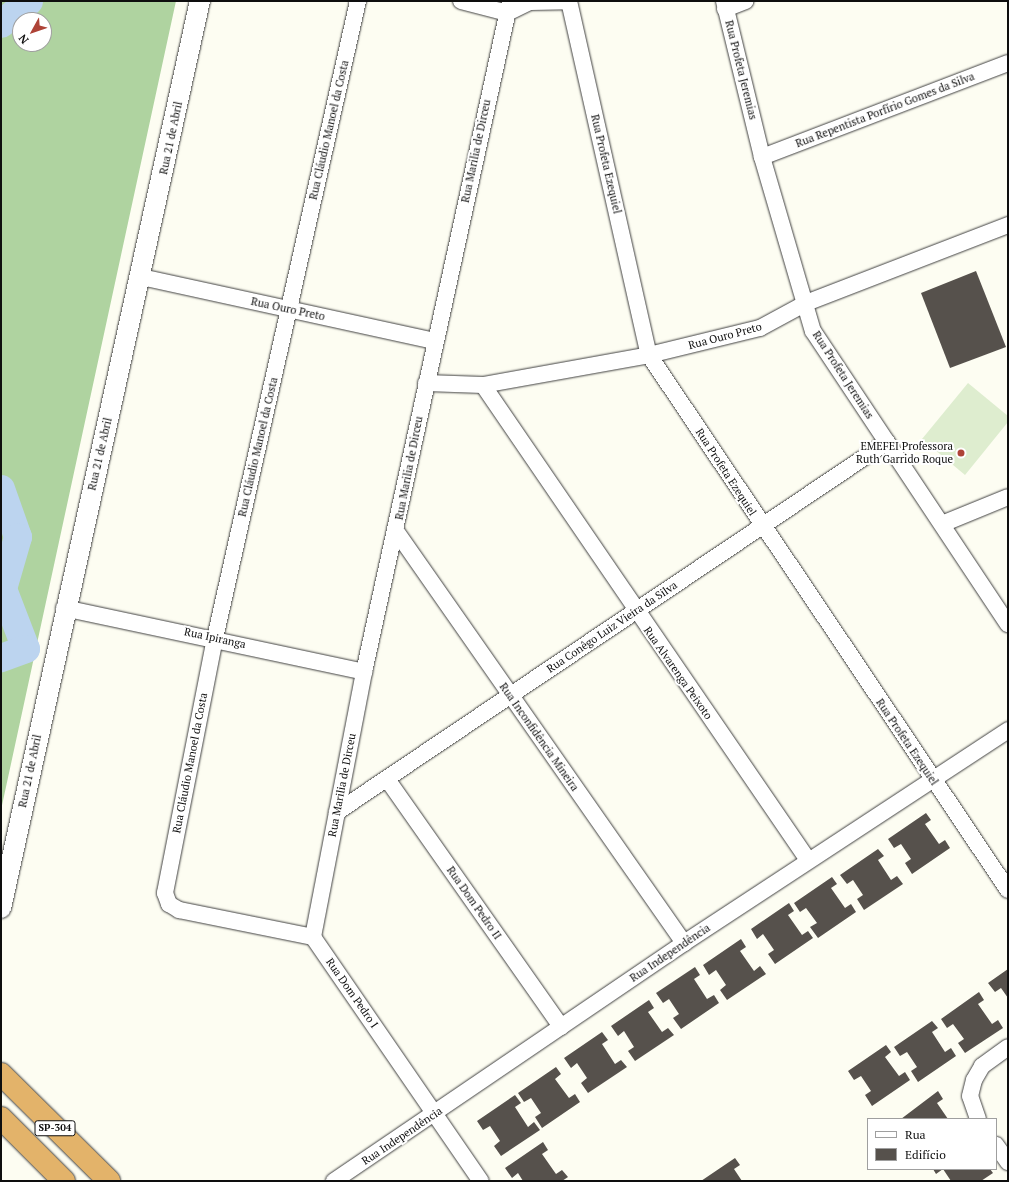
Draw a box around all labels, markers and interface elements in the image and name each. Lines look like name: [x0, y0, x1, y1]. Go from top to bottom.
north arrow: [12, 12, 52, 52]
street label: Rua Profeta Jeremias: [722, 19, 760, 121]
text: N: [16, 31, 32, 47]
street label: Rua Cláudio Manoel da Costa: [307, 59, 351, 201]
street label: Rua Repentista Porfírio Gomes da Silva: [794, 70, 976, 150]
street label: Rua Marilia de Dirceu: [459, 98, 493, 204]
street label: Rua 21 de Abril: [157, 100, 185, 176]
street label: Rua Profeta Ezequiel: [588, 113, 624, 215]
street label: Rua Ouro Preto: [250, 295, 326, 323]
street label: Rua Ouro Preto: [687, 320, 763, 352]
street label: Rua Profeta Jeremias: [810, 329, 876, 421]
street label: Rua Cláudio Manoel da Costa: [236, 376, 280, 518]
street label: Rua Marilia de Dirceu: [392, 415, 426, 521]
street label: Rua 21 de Abril: [85, 416, 115, 492]
street label: Rua Profeta Ezequiel: [693, 426, 759, 518]
place label: EMEFEI Professora Ruth Garrido Roque: [856, 440, 953, 466]
marker: EMEFEI Professora Ruth Garrido Roque: [956, 448, 966, 458]
street label: Rua Conêgo Luiz Vieira da Silva: [544, 578, 680, 676]
street label: Rua Alvarenga Peixoto: [641, 624, 715, 722]
street label: Rua Ipiranga: [183, 625, 247, 651]
street label: Rua Inconfidência Mineira: [497, 680, 581, 794]
street label: Rua Cláudio Manoel da Costa: [170, 692, 210, 834]
street label: Rua Profeta Ezequiel: [873, 696, 941, 788]
street label: Rua Marilia de Dirceu: [325, 732, 359, 838]
street label: Rua 21 de Abril: [16, 733, 44, 809]
street label: Rua Dom Pedro II: [444, 864, 504, 942]
street label: Rua Independência: [627, 921, 713, 985]
street label: Rua Dom Pedro I: [323, 956, 381, 1030]
street label: Rua Independência: [359, 1104, 445, 1168]
legend: [867, 1118, 997, 1170]
road number: SP-304: [34, 1120, 76, 1136]
text: Rua: [905, 1127, 926, 1142]
text: Edifício: [905, 1147, 946, 1162]

